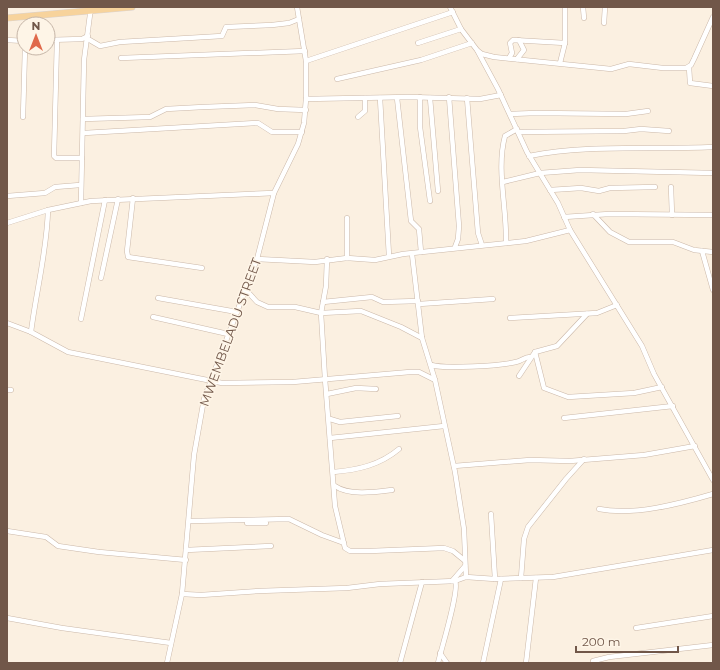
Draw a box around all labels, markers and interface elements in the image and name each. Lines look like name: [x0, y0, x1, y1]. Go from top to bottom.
north arrow: [16, 16, 56, 56]
text: N: [32, 19, 40, 33]
street label: MWEMBELADU STREET: [196, 255, 265, 409]
scale bar: [576, 628, 678, 654]
text: 200 m: [582, 634, 621, 649]

